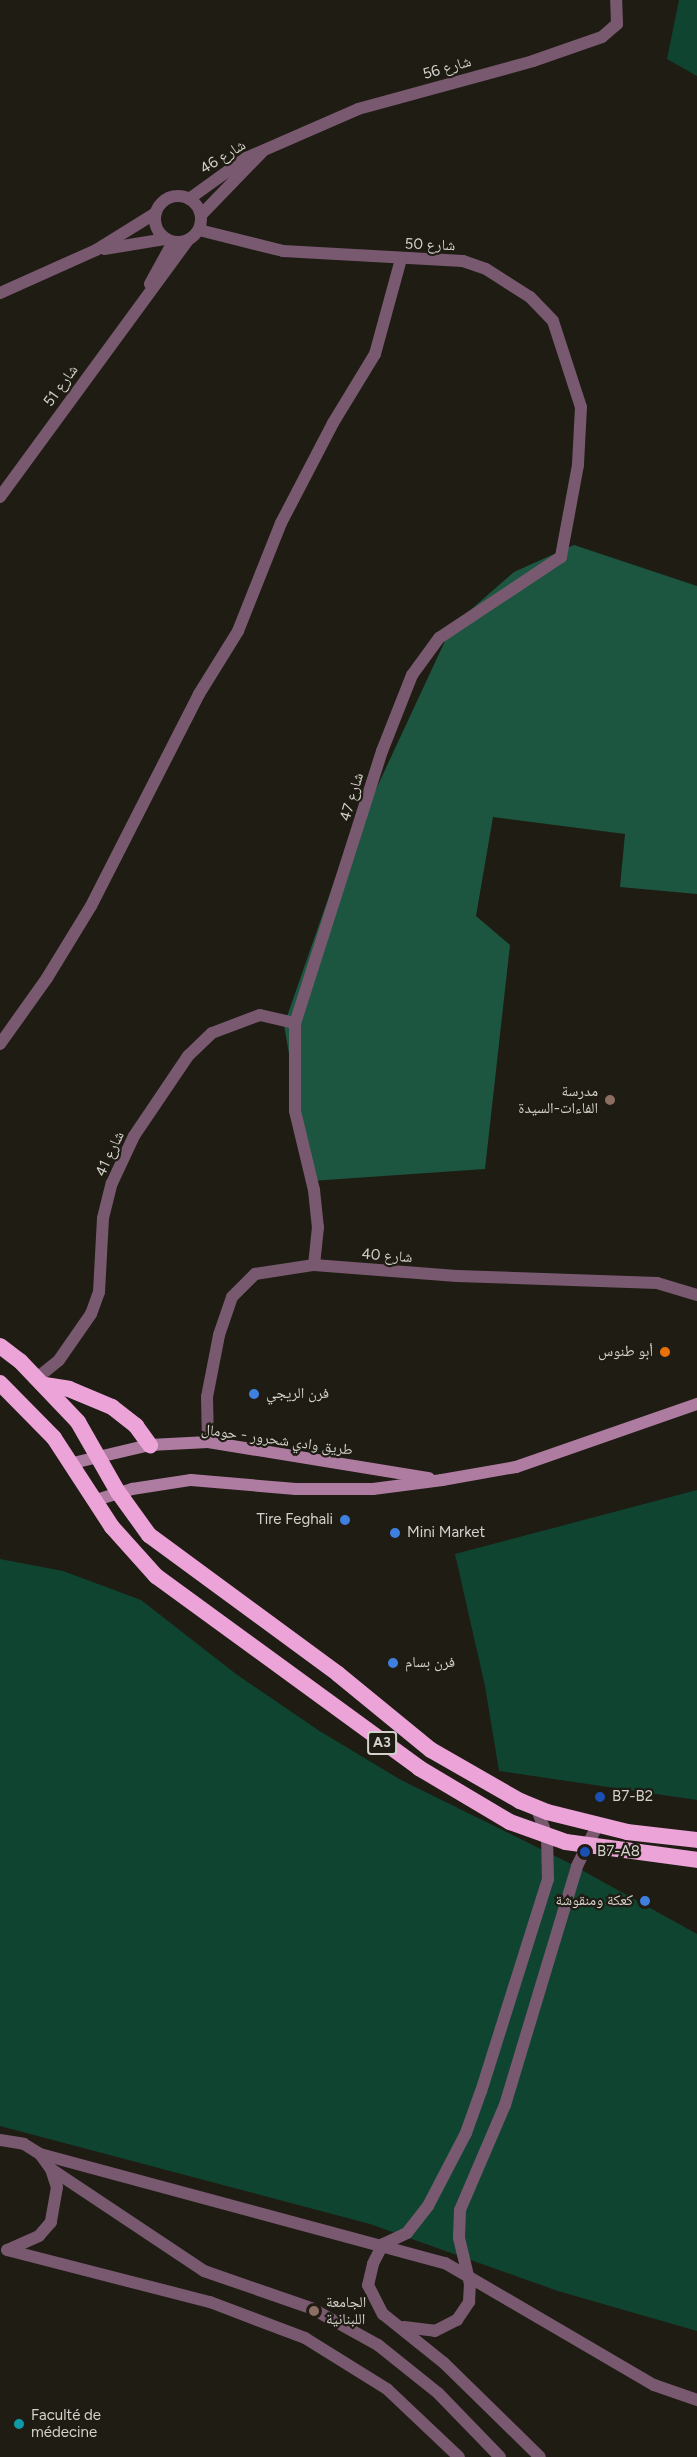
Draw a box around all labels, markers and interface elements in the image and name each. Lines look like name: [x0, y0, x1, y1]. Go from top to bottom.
street label: شارع 56: [421, 53, 473, 83]
street label: شارع 46: [197, 136, 249, 178]
street label: شارع 50: [404, 235, 456, 255]
street label: شارع 51: [40, 362, 82, 410]
street label: شارع 47: [336, 771, 368, 823]
place label: مدرسة الفاءات-السيدة: [518, 1082, 598, 1117]
marker: مدرسة الفاءات-السيدة: [603, 1093, 617, 1107]
street label: شارع 41: [92, 1129, 128, 1179]
street label: شارع 40: [361, 1245, 413, 1267]
place label: أبو طنوس: [598, 1343, 653, 1361]
marker: أبو طنوس: [658, 1345, 672, 1359]
place label: فرن الريجي: [266, 1385, 329, 1403]
marker: فرن الريجي: [247, 1387, 261, 1401]
street label: طريق وادي شحرور - حومال: [200, 1420, 354, 1460]
place label: Tire Feghali: [256, 1511, 333, 1529]
marker: Tire Feghali: [338, 1513, 352, 1527]
place label: Mini Market: [407, 1524, 485, 1542]
marker: Mini Market: [388, 1526, 402, 1540]
place label: فرن بسام: [405, 1654, 455, 1672]
marker: فرن بسام: [386, 1656, 400, 1670]
road number: A3: [367, 1732, 397, 1754]
place label: B7-B2: [612, 1788, 653, 1806]
marker: B7-B2: [593, 1790, 607, 1804]
place label: B7-A8: [597, 1843, 640, 1861]
marker: B7-A8: [578, 1845, 592, 1859]
place label: كعكة ومنقوشة: [555, 1892, 633, 1910]
marker: كعكة ومنقوشة: [638, 1894, 652, 1908]
place label: الجامعة اللبنانية: [326, 2293, 366, 2328]
marker: الجامعة اللبنانية: [307, 2304, 321, 2318]
place label: Faculté de médecine: [31, 2406, 101, 2441]
marker: Faculté de médecine: [12, 2417, 26, 2431]

